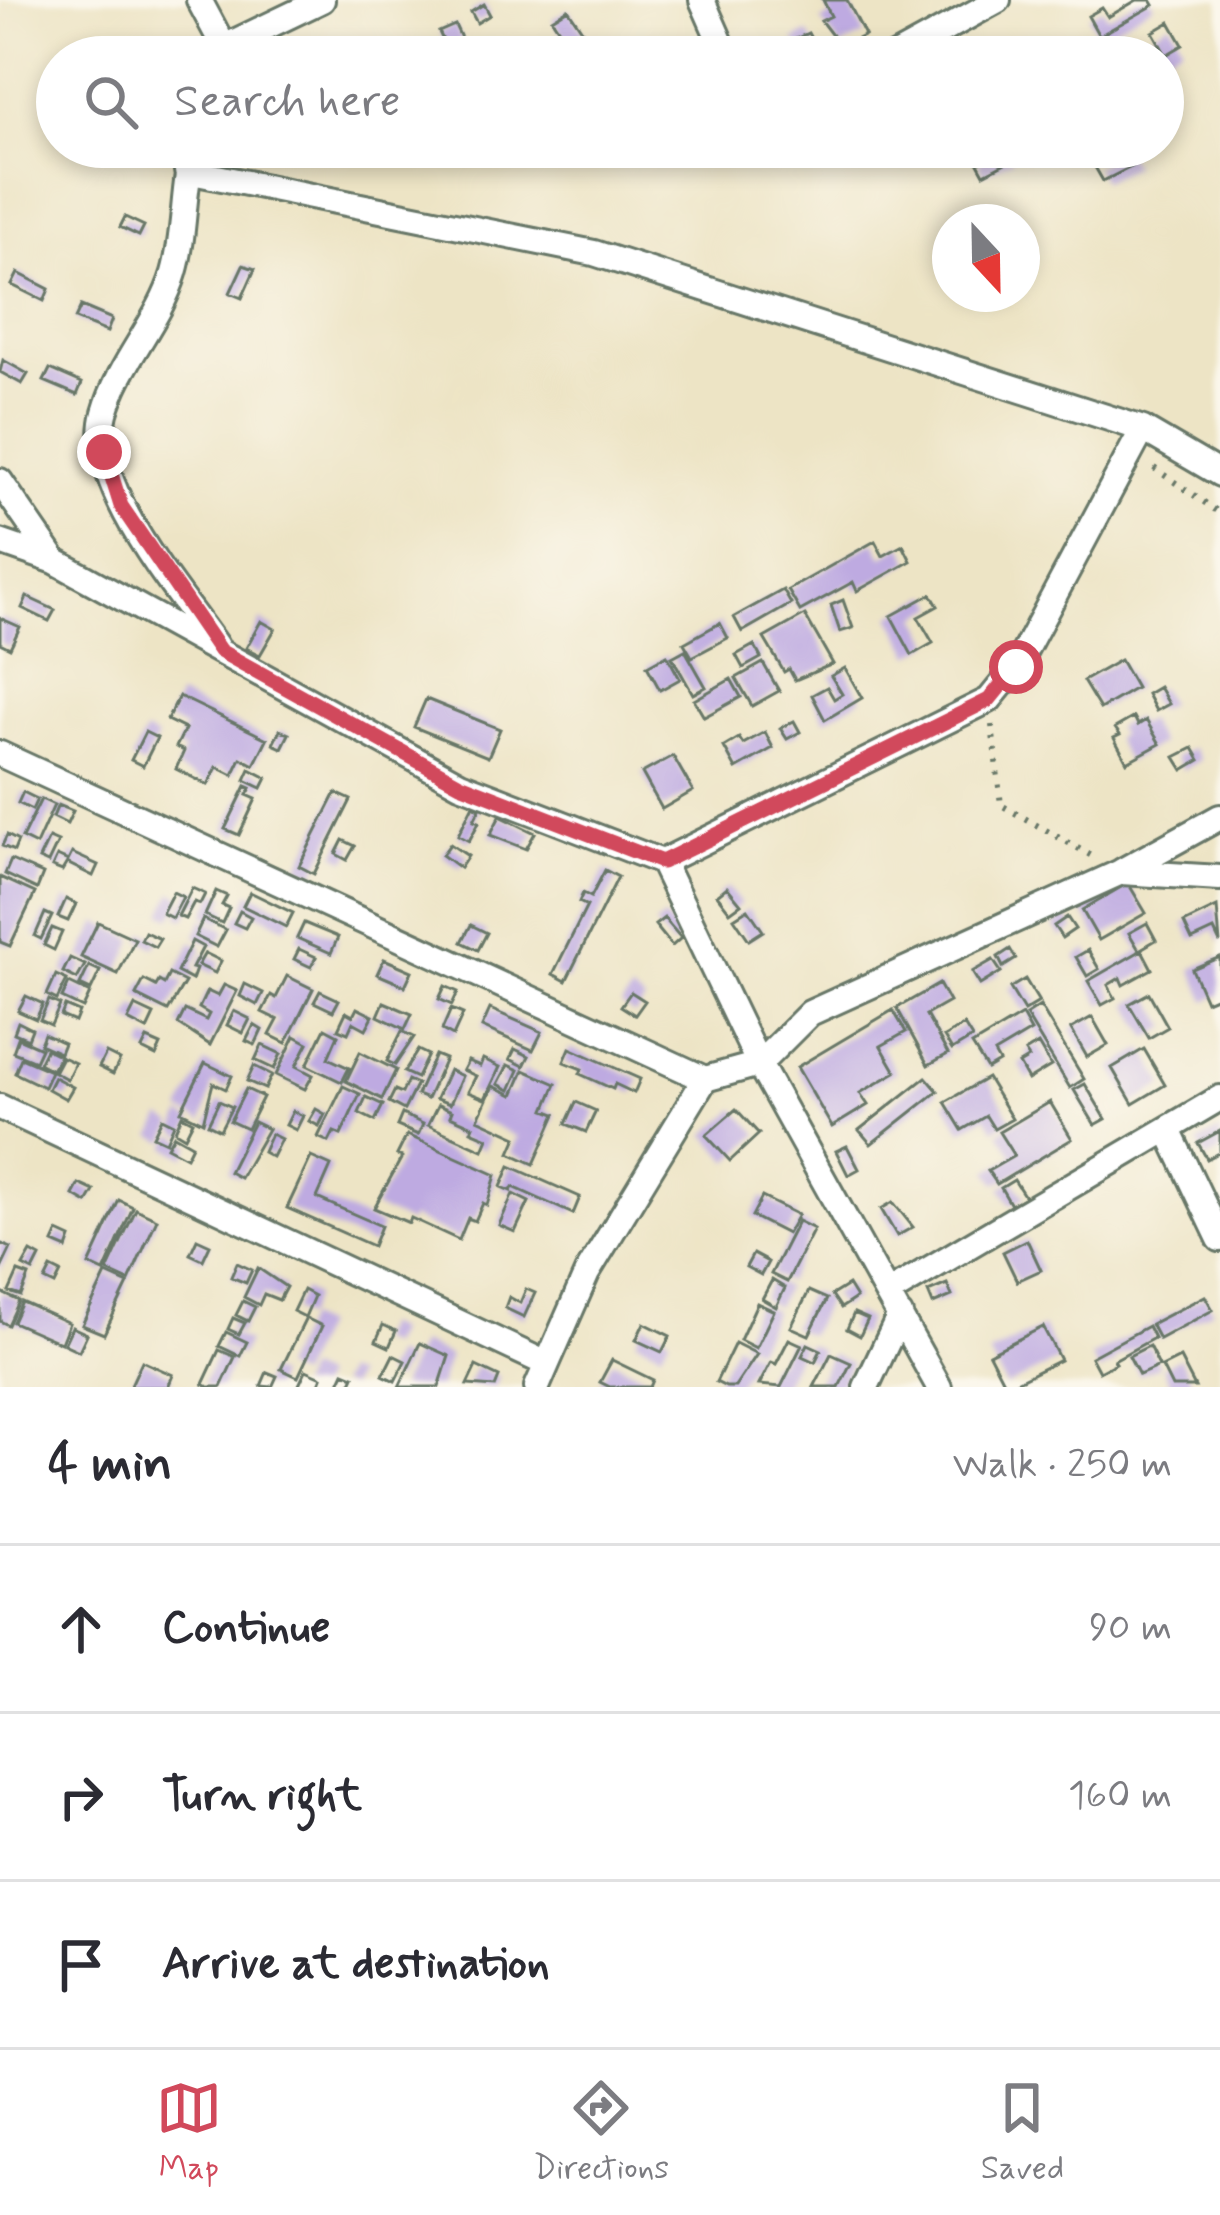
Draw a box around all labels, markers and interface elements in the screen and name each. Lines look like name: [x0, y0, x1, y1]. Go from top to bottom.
search box: [36, 36, 1184, 168]
icon: search: [78, 69, 144, 135]
text: Search here: [174, 73, 401, 132]
north arrow: [932, 204, 1040, 312]
route end: [77, 425, 131, 479]
route start: [989, 640, 1043, 694]
text: 4 min: [48, 1432, 172, 1498]
text: Walk · 250 m: [953, 1440, 1172, 1491]
icon: ahead: [48, 1596, 114, 1662]
text: Continue: [162, 1599, 330, 1658]
text: 90 m: [1089, 1603, 1172, 1654]
icon: right: [48, 1764, 114, 1830]
text: Turn right: [162, 1767, 362, 1826]
text: 160 m: [1068, 1771, 1172, 1822]
icon: arrive: [48, 1932, 114, 1998]
text: Arrive at destination: [162, 1935, 550, 1994]
tab: Map: [156, 2075, 222, 2191]
tab: Directions: [533, 2075, 669, 2191]
tab: Saved: [981, 2075, 1064, 2191]

